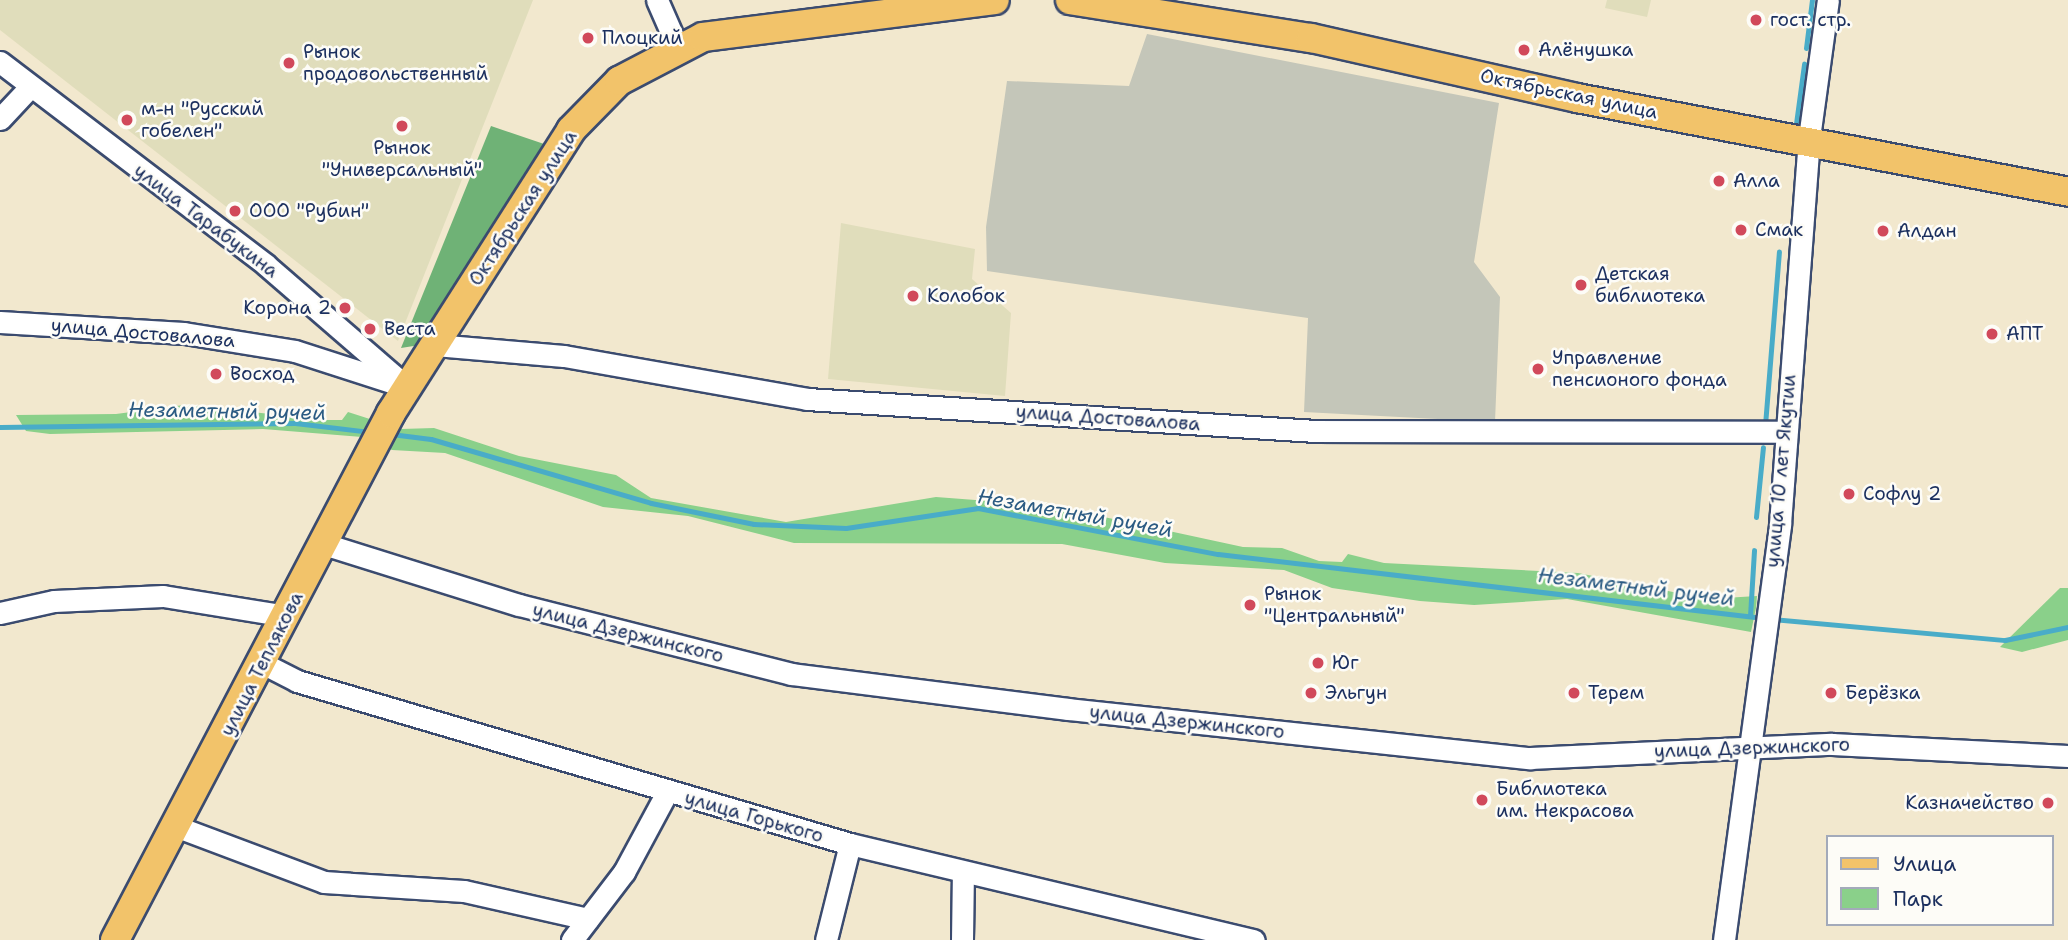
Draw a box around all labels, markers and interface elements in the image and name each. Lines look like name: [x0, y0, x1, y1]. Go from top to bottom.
place label: гост. стр.: [1770, 9, 1851, 31]
marker: гост. стр.: [1748, 12, 1764, 28]
place label: Плоцкий: [602, 27, 683, 49]
marker: Плоцкий: [580, 30, 596, 46]
place label: Алёнушка: [1538, 39, 1633, 61]
place label: Рынок продовольственный: [303, 41, 488, 85]
marker: Алёнушка: [1516, 42, 1532, 58]
marker: Рынок продовольственный: [281, 55, 297, 71]
street label: Октябрьская улица: [1478, 64, 1660, 124]
place label: м-н "Русский гобелен": [141, 98, 264, 142]
marker: м-н "Русский гобелен": [119, 112, 135, 128]
marker: Рынок "Универсальный": [394, 118, 410, 134]
street label: Октябрьская улица: [464, 126, 582, 290]
place label: Рынок "Универсальный": [322, 137, 482, 181]
street label: улица Тарабукина: [129, 159, 283, 283]
place label: Алла: [1733, 170, 1780, 192]
marker: Алла: [1711, 173, 1727, 189]
place label: ООО "Рубин": [249, 200, 369, 222]
marker: ООО "Рубин": [227, 203, 243, 219]
place label: Смак: [1755, 219, 1803, 241]
place label: Алдан: [1897, 220, 1957, 242]
marker: Смак: [1733, 222, 1749, 238]
marker: Алдан: [1875, 223, 1891, 239]
place label: Детская библиотека: [1595, 263, 1705, 307]
marker: Детская библиотека: [1573, 277, 1589, 293]
place label: Колобок: [927, 285, 1005, 307]
marker: Колобок: [905, 288, 921, 304]
place label: Корона 2: [243, 297, 331, 319]
marker: Корона 2: [337, 300, 353, 316]
street label: улица Достовалова: [50, 314, 236, 352]
place label: Веста: [384, 318, 436, 340]
marker: Веста: [362, 321, 378, 337]
place label: АПТ: [2006, 323, 2044, 345]
marker: АПТ: [1984, 326, 2000, 342]
place label: Управление пенсионого фонда: [1552, 347, 1727, 391]
marker: Управление пенсионого фонда: [1530, 361, 1546, 377]
place label: Восход: [230, 363, 295, 385]
marker: Восход: [208, 366, 224, 382]
street label: улица 10 лет Якутии: [1761, 373, 1801, 569]
water label: Незаметный ручей: [128, 397, 326, 425]
street label: улица Достовалова: [1015, 400, 1201, 436]
water label: Незаметный ручей: [975, 483, 1175, 543]
place label: Софлу 2: [1863, 483, 1941, 505]
marker: Софлу 2: [1841, 486, 1857, 502]
water label: Незаметный ручей: [1536, 562, 1736, 612]
place label: Рынок "Центральный": [1264, 583, 1405, 627]
street label: улица Теплякова: [216, 588, 308, 740]
marker: Рынок "Центральный": [1242, 597, 1258, 613]
street label: улица Дзержинского: [530, 598, 726, 668]
place label: Юг: [1332, 652, 1359, 674]
marker: Юг: [1310, 655, 1326, 671]
place label: Эльгун: [1325, 682, 1387, 704]
place label: Терем: [1588, 682, 1644, 704]
place label: Берёзка: [1845, 682, 1920, 704]
marker: Эльгун: [1303, 685, 1319, 701]
marker: Терем: [1566, 685, 1582, 701]
marker: Берёзка: [1823, 685, 1839, 701]
street label: улица Дзержинского: [1088, 700, 1286, 744]
street label: улица Дзержинского: [1654, 733, 1850, 763]
place label: Библиотека им. Некрасова: [1496, 778, 1634, 822]
street label: улица Горького: [682, 786, 826, 848]
marker: Библиотека им. Некрасова: [1474, 792, 1490, 808]
place label: Казначейство: [1905, 792, 2034, 814]
marker: Казначейство: [2040, 795, 2056, 811]
legend: [1826, 835, 2054, 926]
text: Улица: [1893, 850, 1956, 878]
text: Парк: [1893, 885, 1943, 913]

